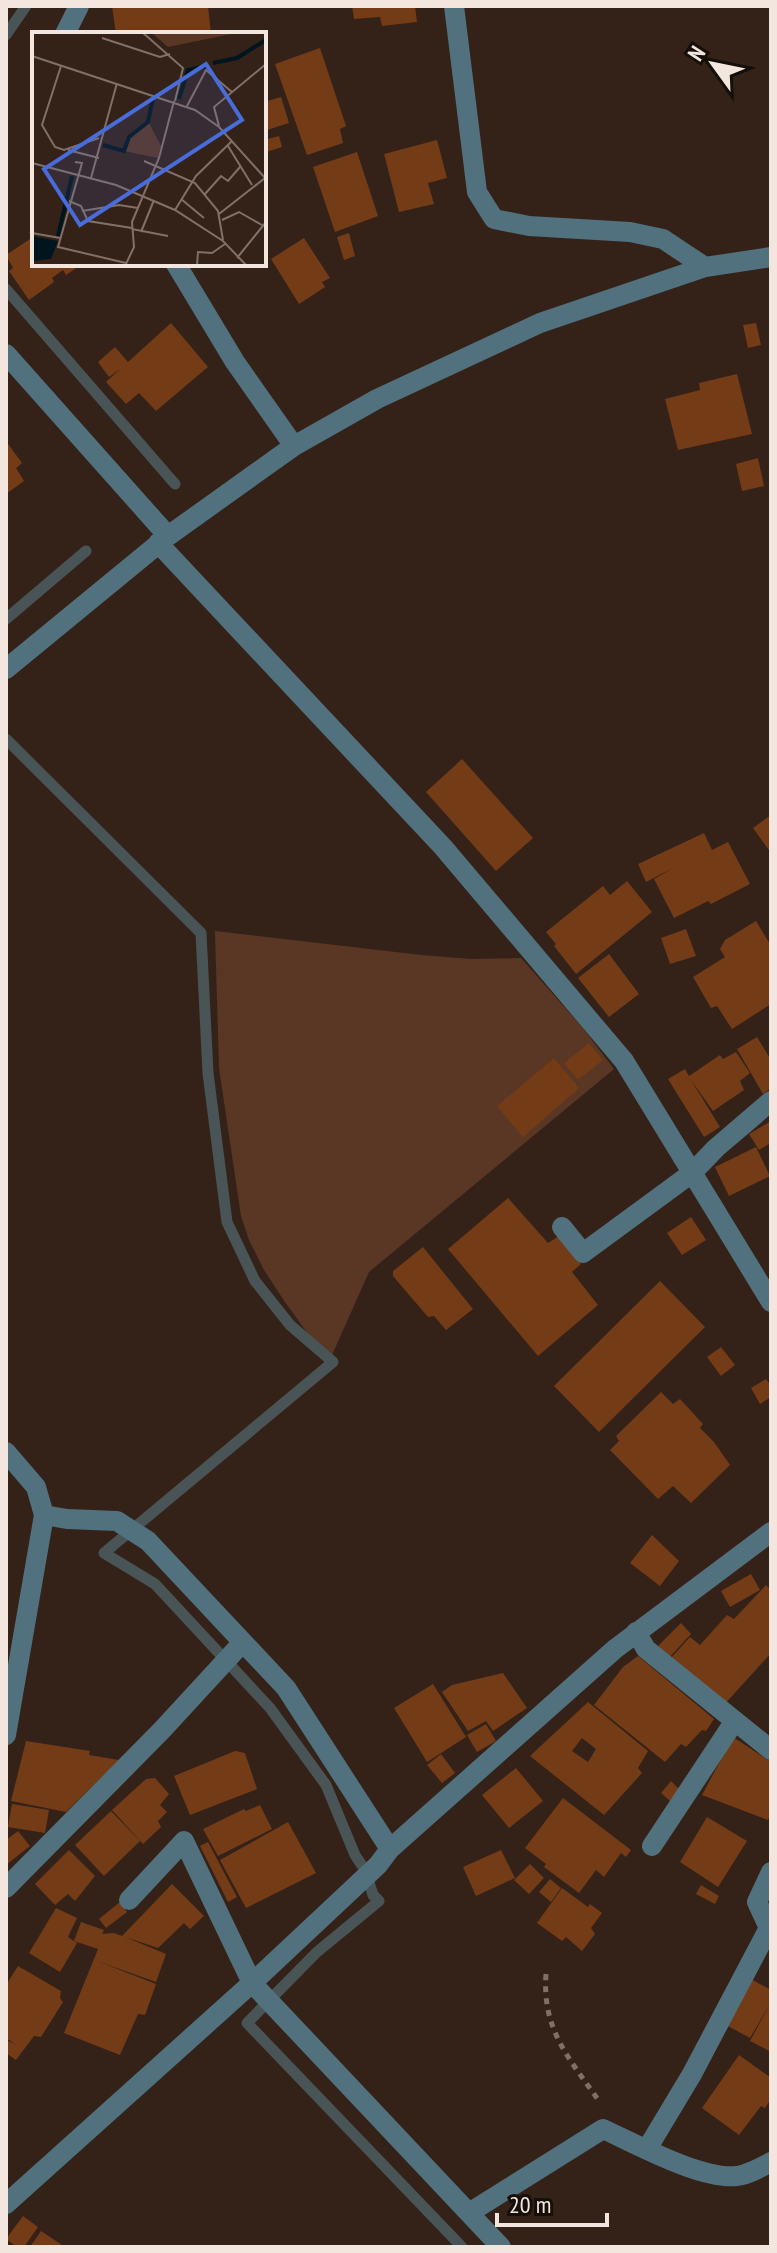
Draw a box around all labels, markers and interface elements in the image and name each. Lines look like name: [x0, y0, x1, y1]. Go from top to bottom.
north arrow: [673, 24, 753, 104]
inset map: [32, 32, 266, 266]
text: N: [681, 40, 711, 66]
scale bar: [497, 2177, 607, 2227]
text: 20 m: [509, 2189, 551, 2220]

